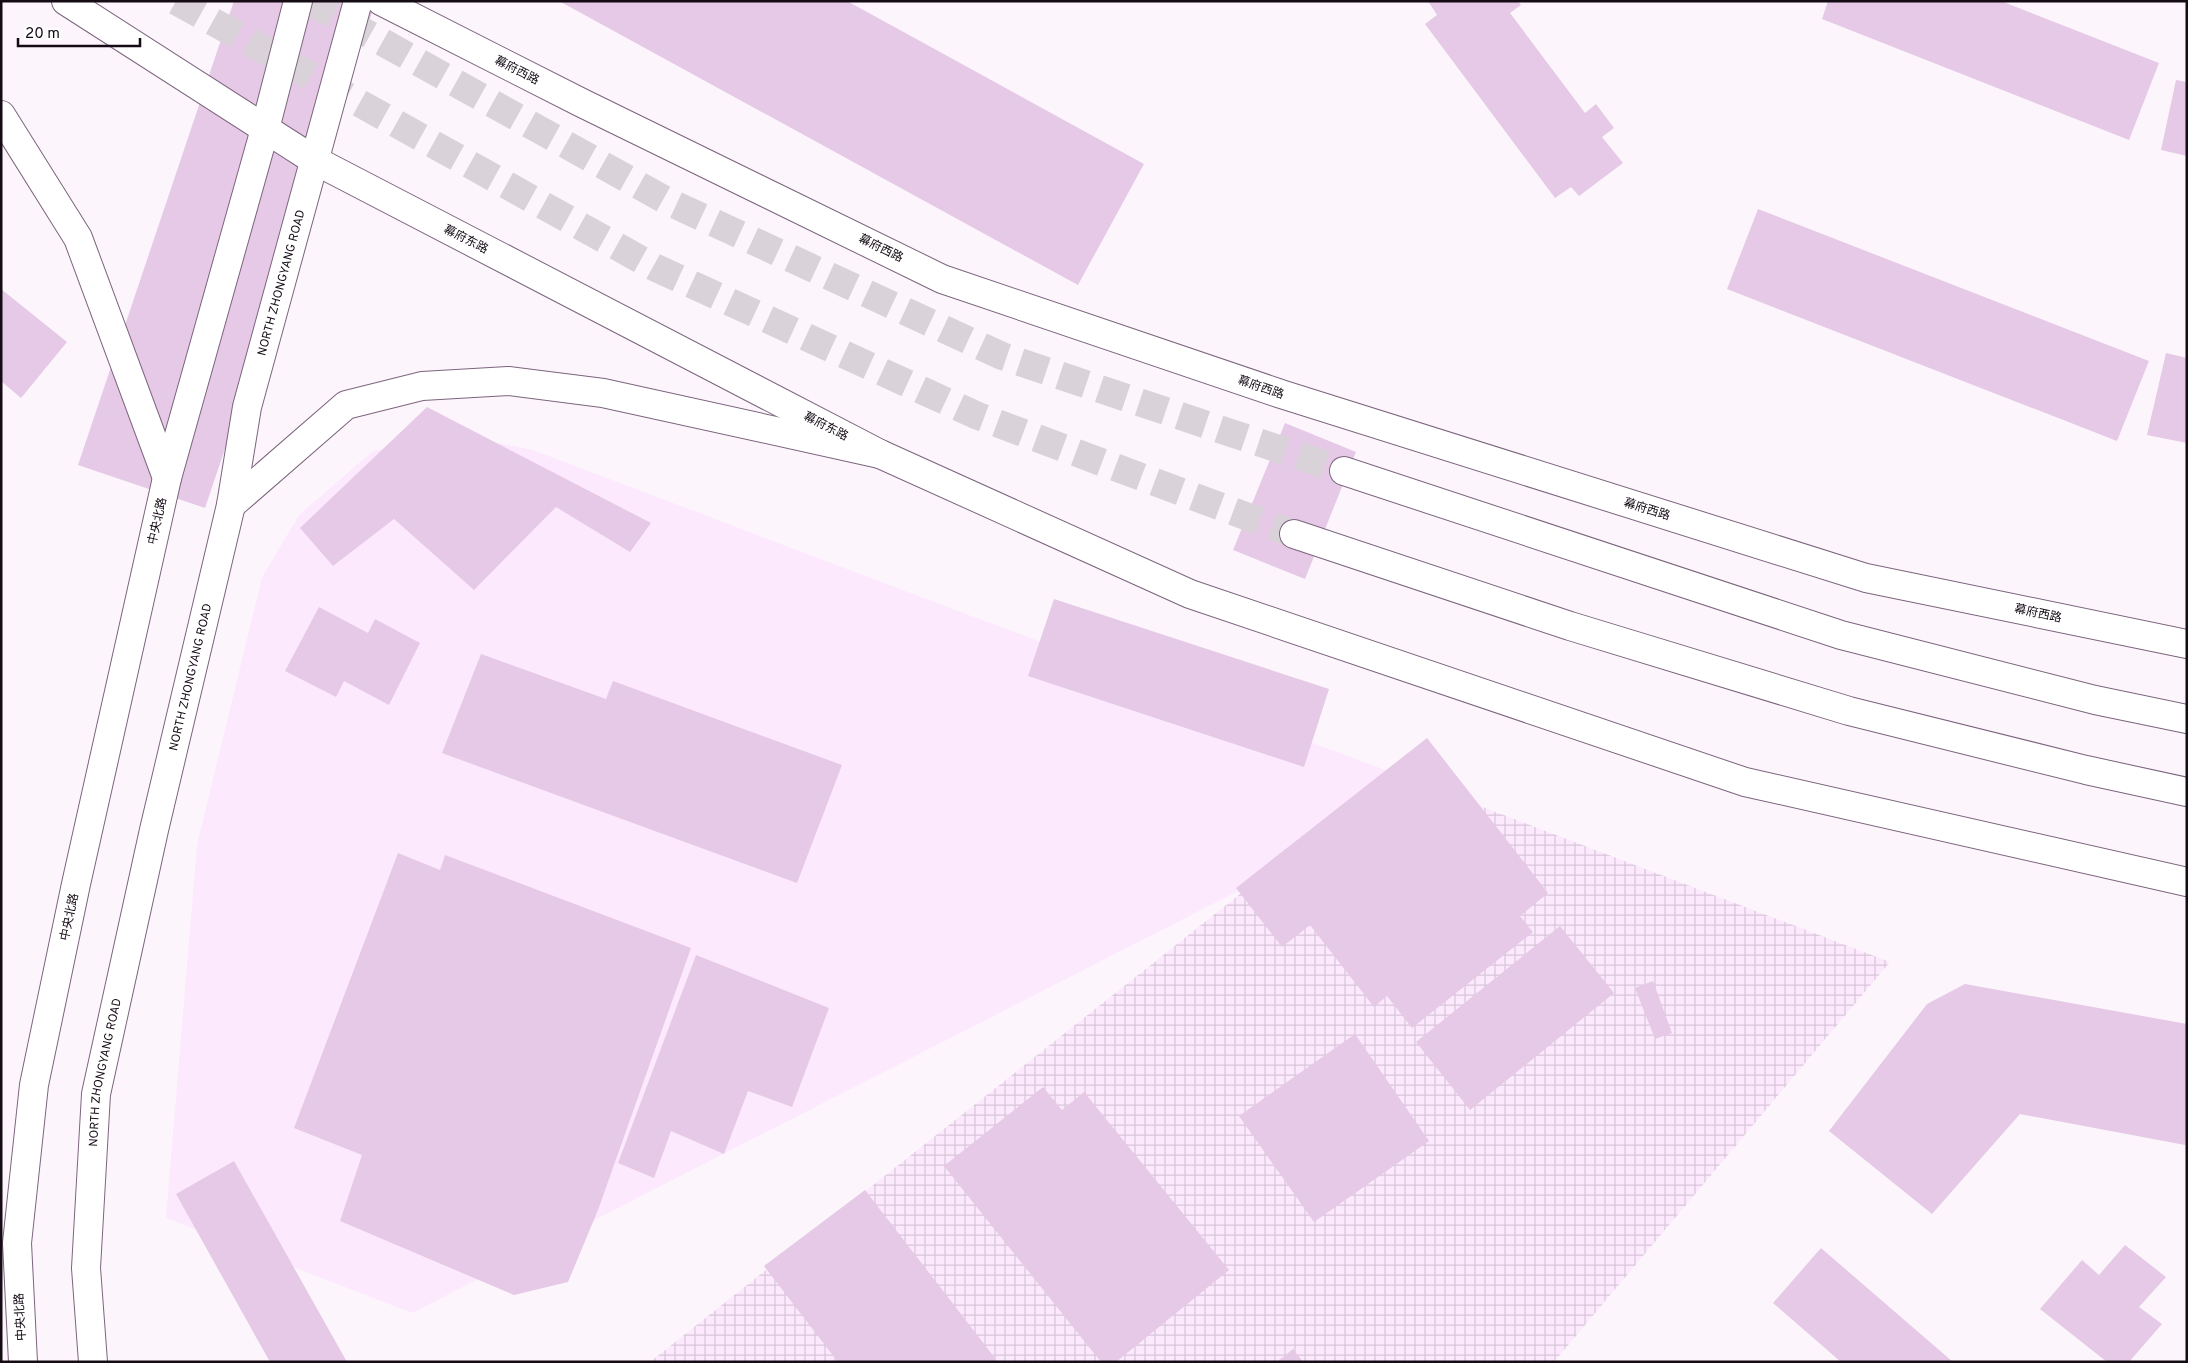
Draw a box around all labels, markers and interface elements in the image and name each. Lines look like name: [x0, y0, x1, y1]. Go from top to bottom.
scale bar: [18, 15, 140, 47]
text: 20 m: [25, 25, 60, 44]
street label: 幕府西路: [492, 53, 542, 89]
street label: NORTH ZHONGYANG ROAD: [254, 208, 310, 358]
street label: 幕府东路: [441, 222, 491, 258]
street label: 幕府西路: [855, 231, 906, 267]
street label: 幕府西路: [1235, 373, 1286, 403]
street label: 幕府东路: [801, 409, 851, 445]
street label: 幕府西路: [1621, 495, 1672, 525]
street label: 中央北路: [145, 496, 171, 546]
street label: 幕府西路: [2013, 601, 2063, 627]
street label: NORTH ZHONGYANG ROAD: [166, 602, 216, 753]
street label: 中央北路: [57, 892, 83, 942]
street label: NORTH ZHONGYANG ROAD: [86, 997, 126, 1147]
street label: 中央北路: [12, 1293, 30, 1341]

